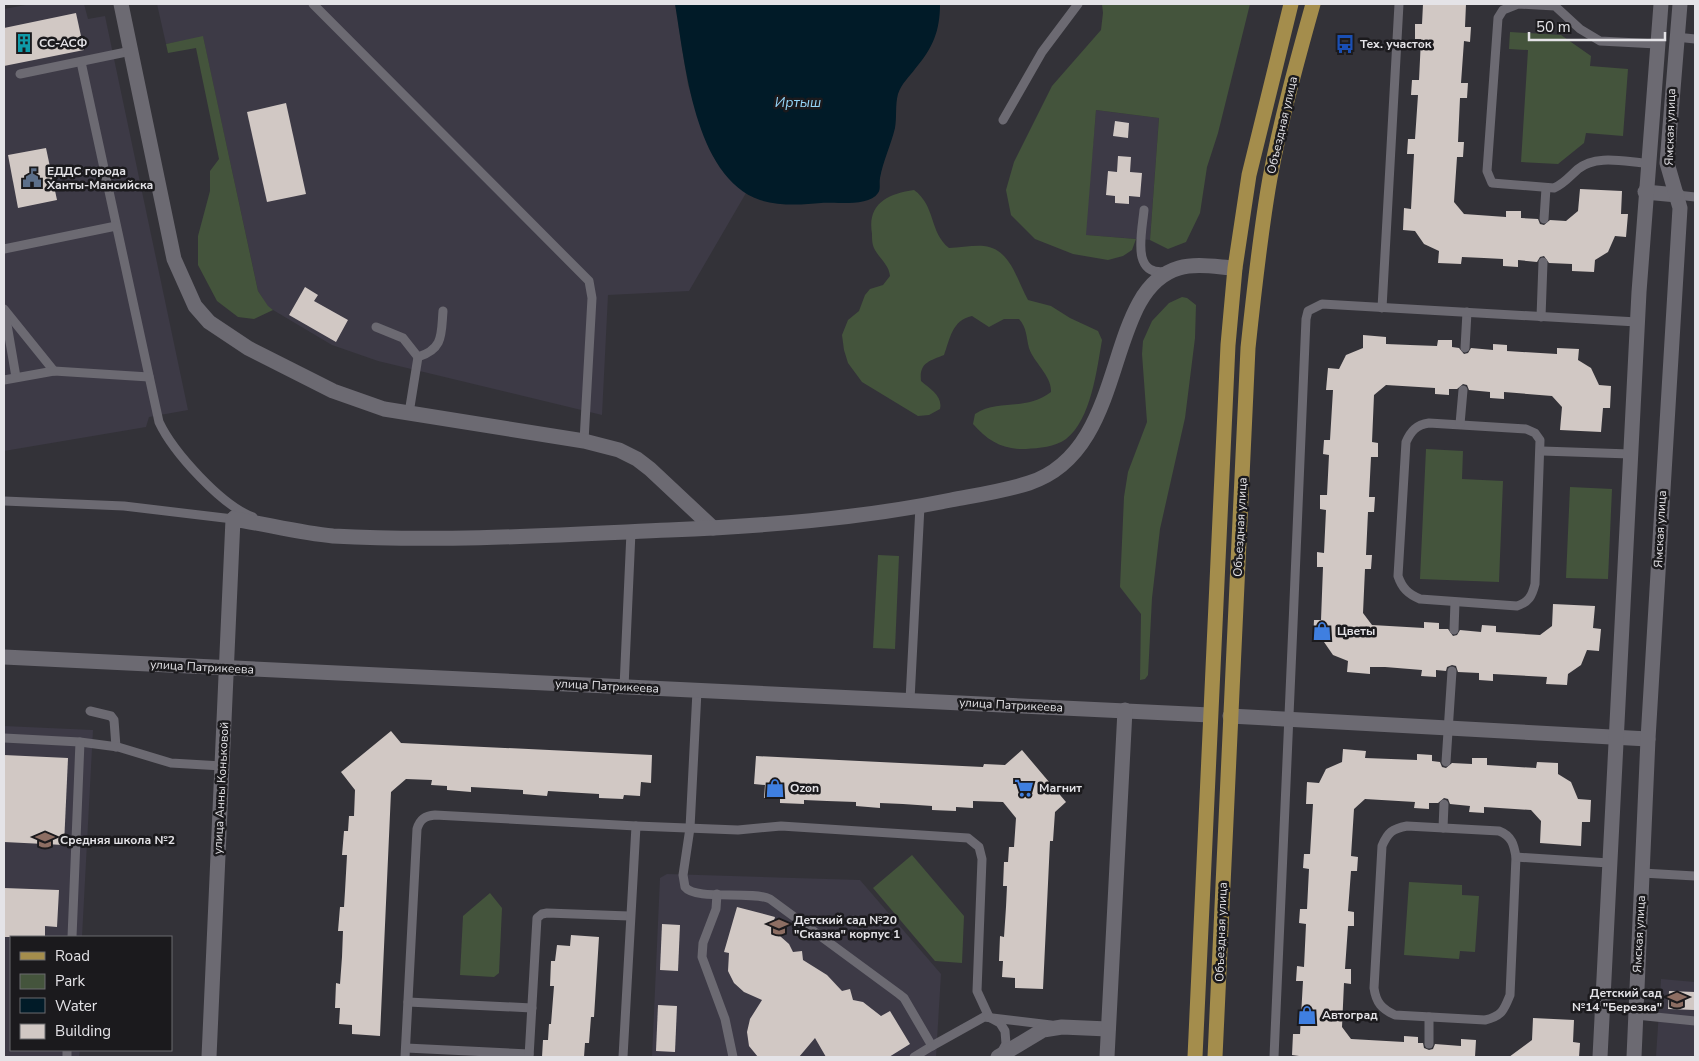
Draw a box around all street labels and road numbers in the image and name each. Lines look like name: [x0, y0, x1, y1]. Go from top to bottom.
street label: Объездная улица: [1263, 75, 1301, 175]
street label: Ямская улица: [1661, 88, 1679, 166]
street label: Объездная улица: [1229, 477, 1251, 577]
street label: Ямская улица: [1650, 490, 1670, 568]
street label: улица Патрикеева: [150, 656, 254, 678]
street label: улица Патрикеева: [555, 675, 659, 697]
street label: улица Патрикеева: [959, 694, 1063, 716]
street label: улица Анны Коньковой: [210, 721, 232, 855]
street label: Объездная улица: [1211, 882, 1231, 982]
street label: Ямская улица: [1629, 895, 1649, 973]

